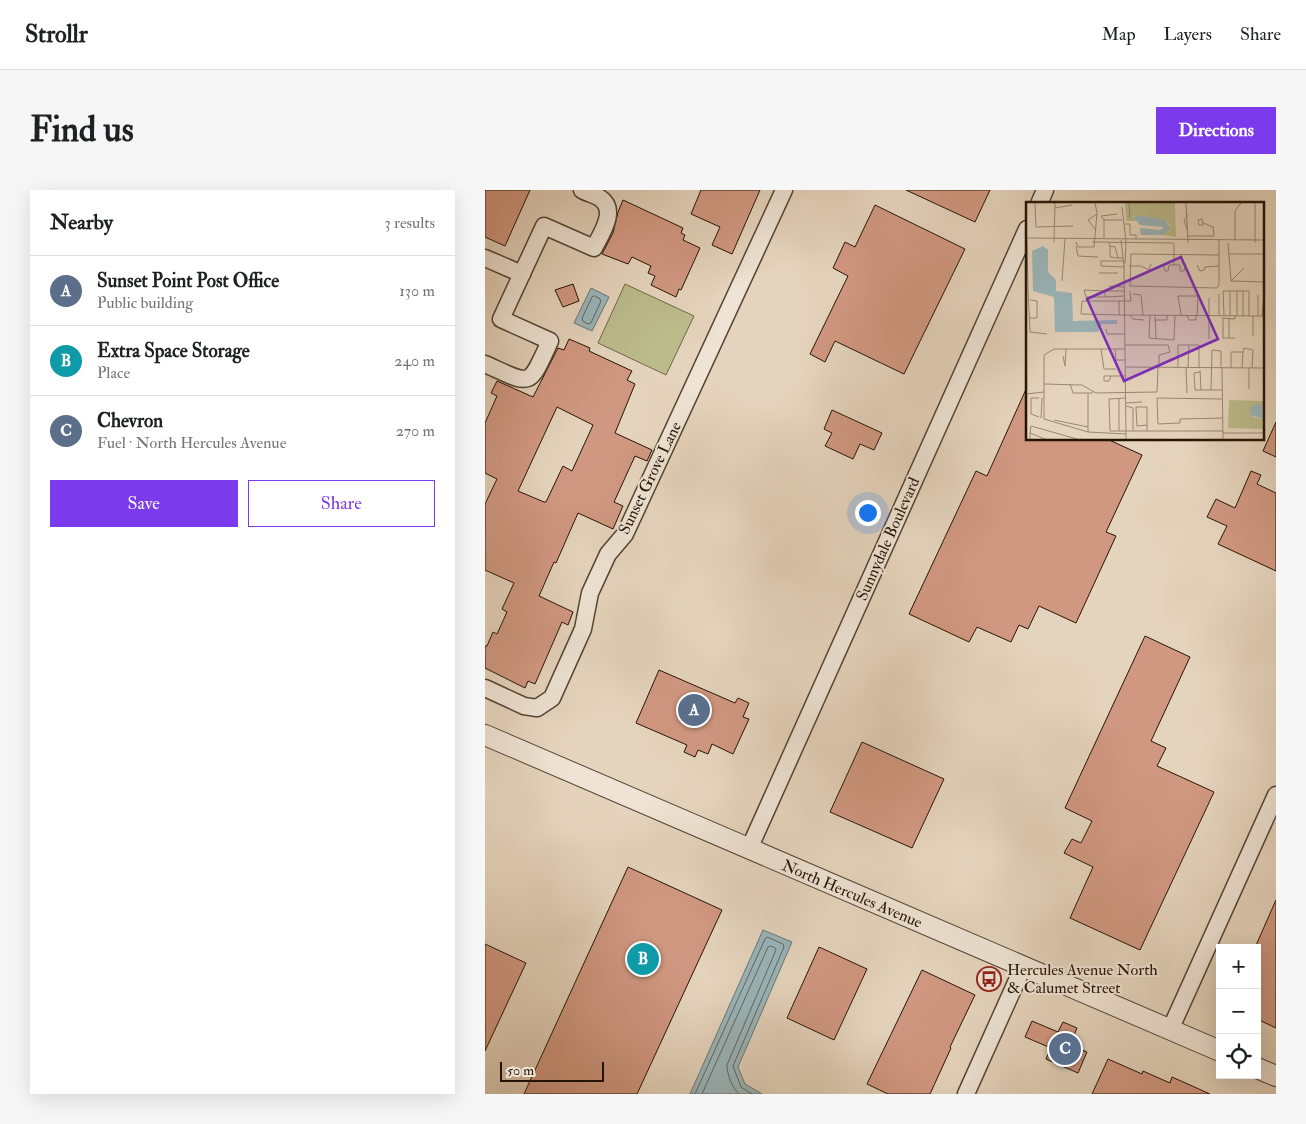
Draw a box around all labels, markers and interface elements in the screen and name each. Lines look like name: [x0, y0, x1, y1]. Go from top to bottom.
text: Strollr: [25, 19, 88, 50]
text: Map: [1102, 23, 1136, 46]
text: Layers: [1164, 23, 1212, 46]
text: Share: [1240, 23, 1281, 46]
button: Directions: [1156, 107, 1276, 154]
text: Find us: [30, 108, 134, 152]
inset map: [1026, 202, 1263, 440]
text: Nearby: [50, 209, 113, 236]
text: 3 results: [384, 213, 435, 233]
text: Sunset Point Post Office: [97, 269, 279, 293]
text: A: [61, 281, 71, 301]
text: 130 m: [399, 281, 435, 301]
text: Public building: [97, 293, 193, 313]
text: Extra Space Storage: [97, 339, 250, 363]
text: B: [61, 351, 71, 371]
text: 240 m: [394, 351, 435, 371]
text: Place: [97, 363, 130, 383]
text: Chevron: [97, 409, 163, 433]
street label: Sunset Grove Lane: [614, 418, 686, 538]
text: C: [60, 421, 72, 441]
text: 270 m: [396, 421, 435, 441]
text: Fuel · North Hercules Avenue: [97, 433, 286, 453]
street label: Sunnydale Boulevard: [852, 474, 924, 604]
button: Save: [50, 480, 238, 527]
button: Share: [248, 480, 435, 527]
your location: [855, 500, 881, 526]
pin: A: [678, 691, 710, 729]
street label: North Hercules Avenue: [779, 855, 926, 933]
pin: B: [627, 940, 659, 978]
map controls: [1216, 944, 1261, 1079]
button: +: [1216, 944, 1261, 989]
place label: Hercules Avenue North & Calumet Street: [1007, 960, 1158, 998]
bus stop icon: Hercules Avenue North & Calumet Street: [976, 966, 1002, 992]
button: −: [1216, 989, 1261, 1034]
pin: C: [1049, 1030, 1081, 1068]
button: locate: [1216, 1034, 1261, 1079]
scale bar: [500, 1059, 604, 1082]
text: 50 m: [507, 1062, 534, 1079]

